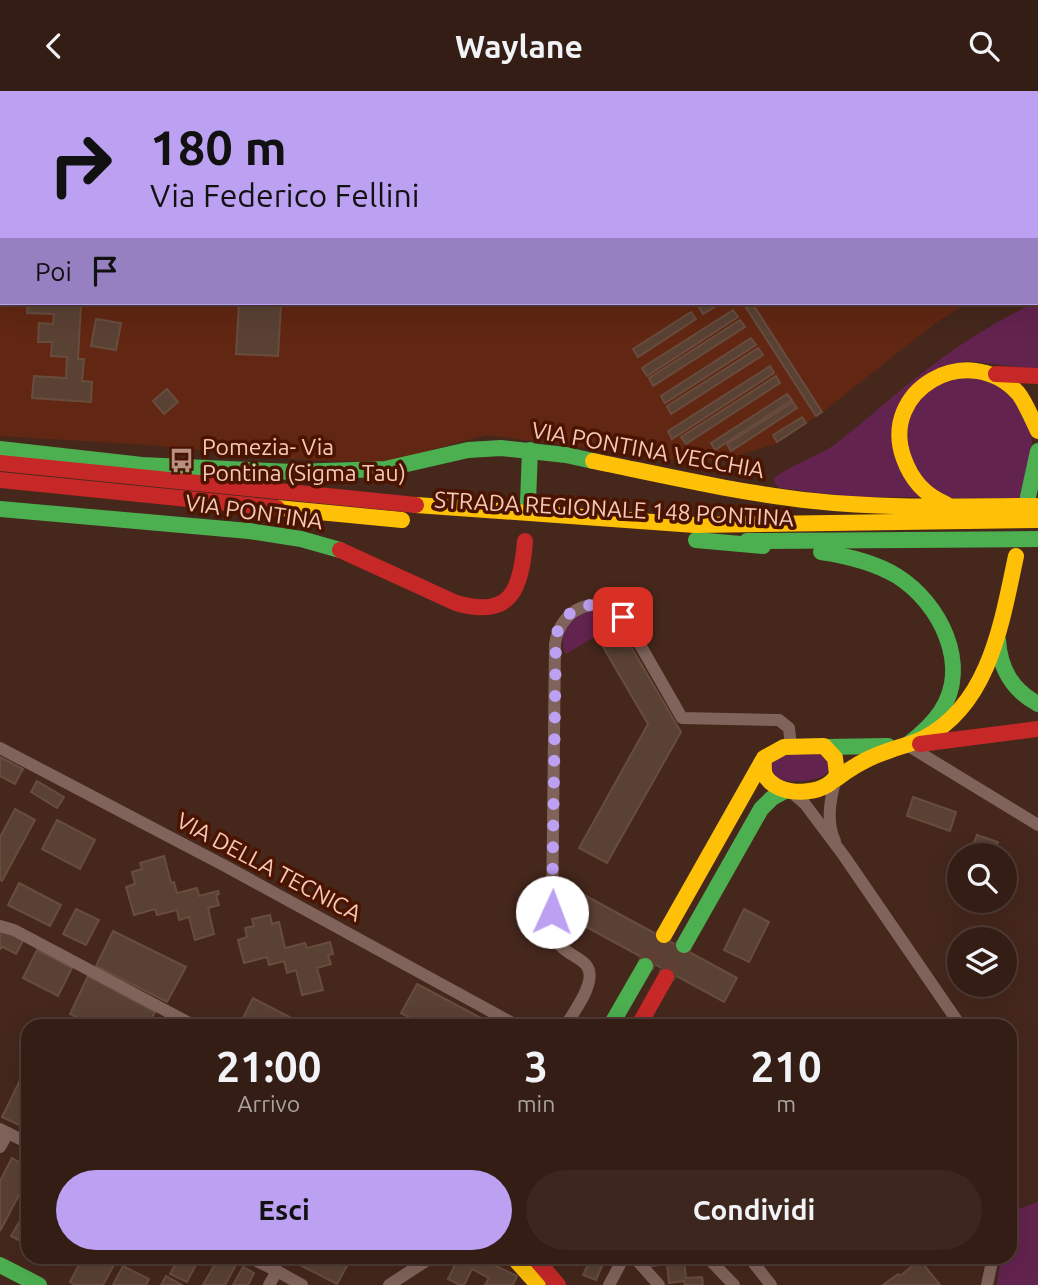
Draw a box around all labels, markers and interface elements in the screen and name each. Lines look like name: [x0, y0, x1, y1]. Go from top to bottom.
icon: back: [35, 27, 73, 65]
icon: search: [965, 27, 1003, 65]
text: Waylane: [455, 28, 583, 64]
icon: right: [35, 119, 126, 210]
text: 180 m: [150, 119, 287, 174]
text: Via Federico Fellini: [150, 177, 420, 213]
icon: arrive: [86, 252, 124, 290]
text: Poi: [35, 257, 72, 286]
street label: VIA PONTINA VECCHIA: [530, 417, 767, 482]
place label: Pomezia- Via Pontina (Sigma Tau): [202, 434, 406, 486]
bus stop icon: Pomezia- Via Pontina (Sigma Tau): [168, 446, 196, 474]
street label: STRADA REGIONALE 148 PONTINA: [433, 487, 795, 530]
street label: VIA PONTINA: [184, 489, 325, 534]
pin: [593, 587, 653, 647]
icon: arrive: [604, 598, 642, 636]
street label: VIA DELLA TECNICA: [173, 807, 366, 926]
map controls: [947, 843, 1017, 997]
button: search: [947, 843, 1017, 913]
position arrow: [515, 875, 589, 949]
button: layers: [947, 927, 1017, 997]
text: 21:00: [216, 1043, 321, 1090]
text: 3: [524, 1043, 548, 1090]
text: 210: [751, 1043, 822, 1090]
text: Arrivo: [238, 1091, 300, 1116]
text: min: [517, 1091, 555, 1116]
text: m: [776, 1091, 796, 1116]
button: Esci: [56, 1170, 512, 1250]
button: Condividi: [526, 1170, 982, 1250]

